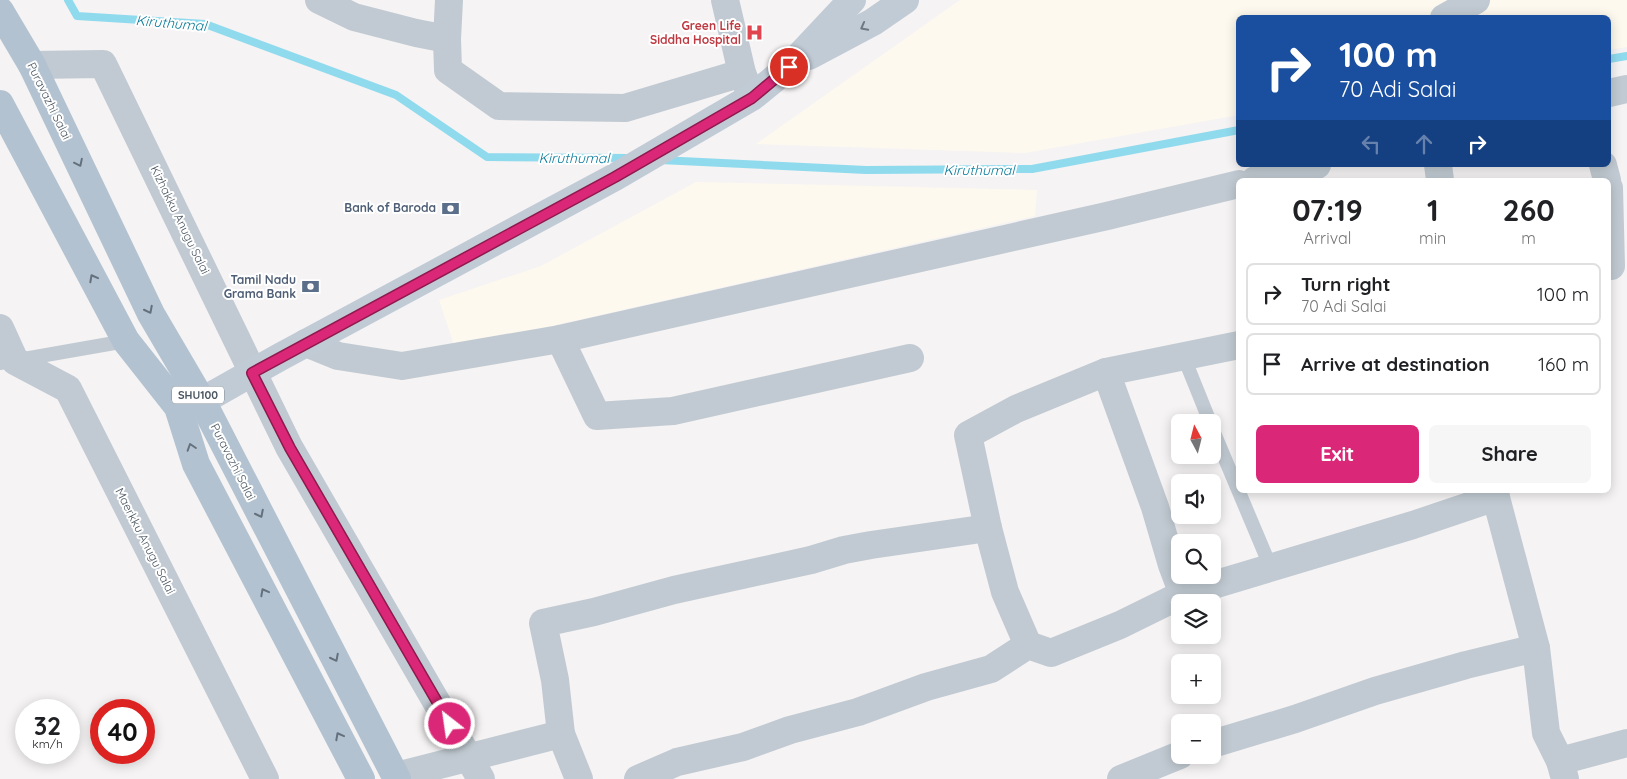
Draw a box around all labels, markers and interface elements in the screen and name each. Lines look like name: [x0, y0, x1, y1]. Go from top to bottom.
water label: Kiruthumal: [135, 11, 209, 35]
place label: Green Life Siddha Hospital: [650, 18, 741, 47]
one-way arrow: [860, 21, 869, 31]
hospital icon: Green Life Siddha Hospital: [745, 23, 765, 43]
text: 100 m: [1339, 32, 1438, 76]
icon: right: [1256, 35, 1321, 100]
pin: [768, 46, 810, 88]
icon: arrive: [775, 53, 803, 81]
street label: Puravazhi Salai: [24, 60, 75, 142]
text: 70 Adi Salai: [1339, 75, 1456, 103]
icon: left: [1357, 130, 1385, 158]
icon: ahead: [1410, 130, 1438, 158]
icon: right: [1463, 130, 1491, 158]
water label: Kiruthumal: [539, 149, 611, 167]
one-way arrow: [73, 158, 83, 167]
water label: Kiruthumal: [944, 161, 1016, 179]
street label: Kizhakku Anugu Salai: [148, 163, 213, 276]
text: 07:19: [1292, 191, 1363, 229]
text: 1: [1427, 191, 1439, 229]
text: 260: [1503, 191, 1555, 229]
bank icon: Bank of Baroda: [440, 198, 460, 218]
place label: Bank of Baroda: [344, 200, 436, 215]
text: Arrival: [1304, 228, 1352, 248]
text: min: [1419, 228, 1446, 248]
text: m: [1521, 228, 1536, 248]
place label: Tamil Nadu Grama Bank: [224, 272, 296, 301]
text: Turn right: [1301, 272, 1390, 296]
one-way arrow: [89, 274, 99, 283]
bank icon: Tamil Nadu Grama Bank: [300, 277, 320, 297]
icon: right: [1258, 280, 1286, 308]
text: 100 m: [1537, 282, 1589, 306]
text: 70 Adi Salai: [1301, 296, 1386, 316]
one-way arrow: [143, 304, 153, 313]
icon: arrive: [1258, 350, 1286, 378]
text: Arrive at destination: [1301, 352, 1490, 376]
text: 160 m: [1538, 352, 1589, 376]
road number: SHU100: [172, 386, 224, 404]
north arrow: [1171, 414, 1221, 464]
map controls: [1171, 414, 1221, 764]
street label: Puravazhi Salai: [208, 421, 259, 503]
button: Exit: [1256, 425, 1419, 483]
button: Share: [1429, 425, 1591, 483]
one-way arrow: [187, 443, 197, 451]
button: sound: [1171, 474, 1221, 524]
street label: Maerkku Anugu Salai: [112, 485, 179, 596]
one-way arrow: [254, 509, 264, 518]
button: search: [1171, 534, 1221, 584]
one-way arrow: [260, 588, 270, 597]
button: layers: [1171, 594, 1221, 644]
one-way arrow: [329, 653, 339, 662]
button: +: [1171, 654, 1221, 704]
position arrow: [423, 697, 475, 749]
speed limit sign: 40: [90, 699, 155, 764]
text: 32: [34, 710, 61, 741]
button: −: [1171, 714, 1221, 764]
one-way arrow: [335, 732, 345, 741]
text: km/h: [32, 736, 63, 751]

